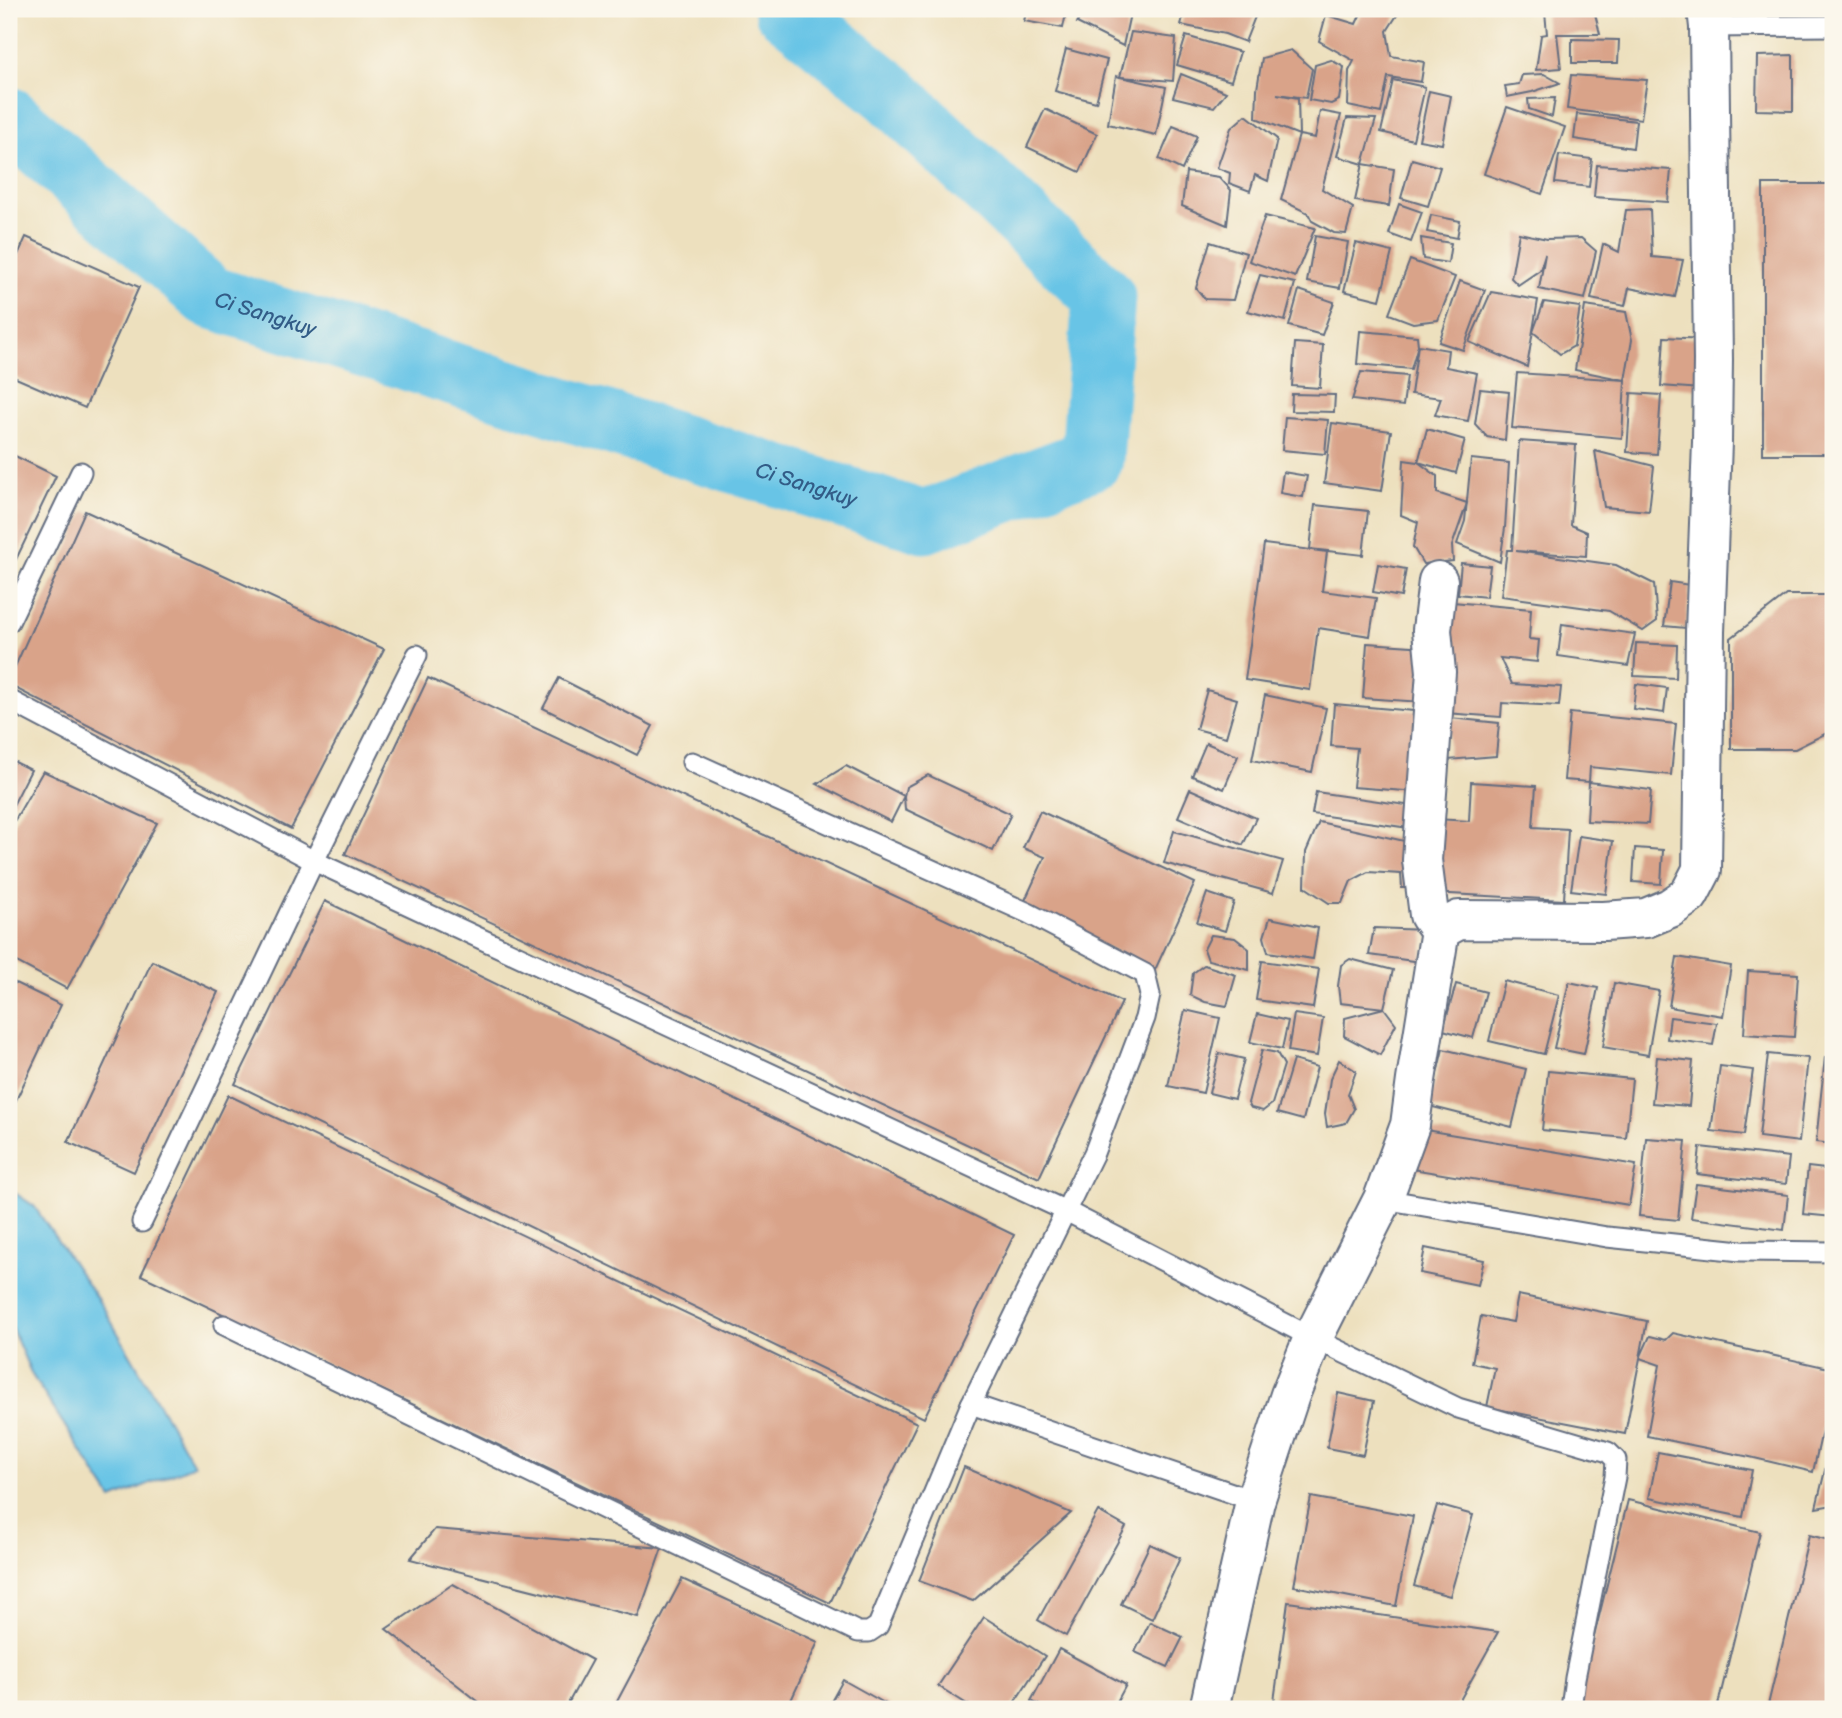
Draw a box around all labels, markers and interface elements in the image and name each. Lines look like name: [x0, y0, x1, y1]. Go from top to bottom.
water label: Ci Sangkuy: [211, 287, 320, 343]
water label: Ci Sangkuy: [752, 458, 860, 513]

